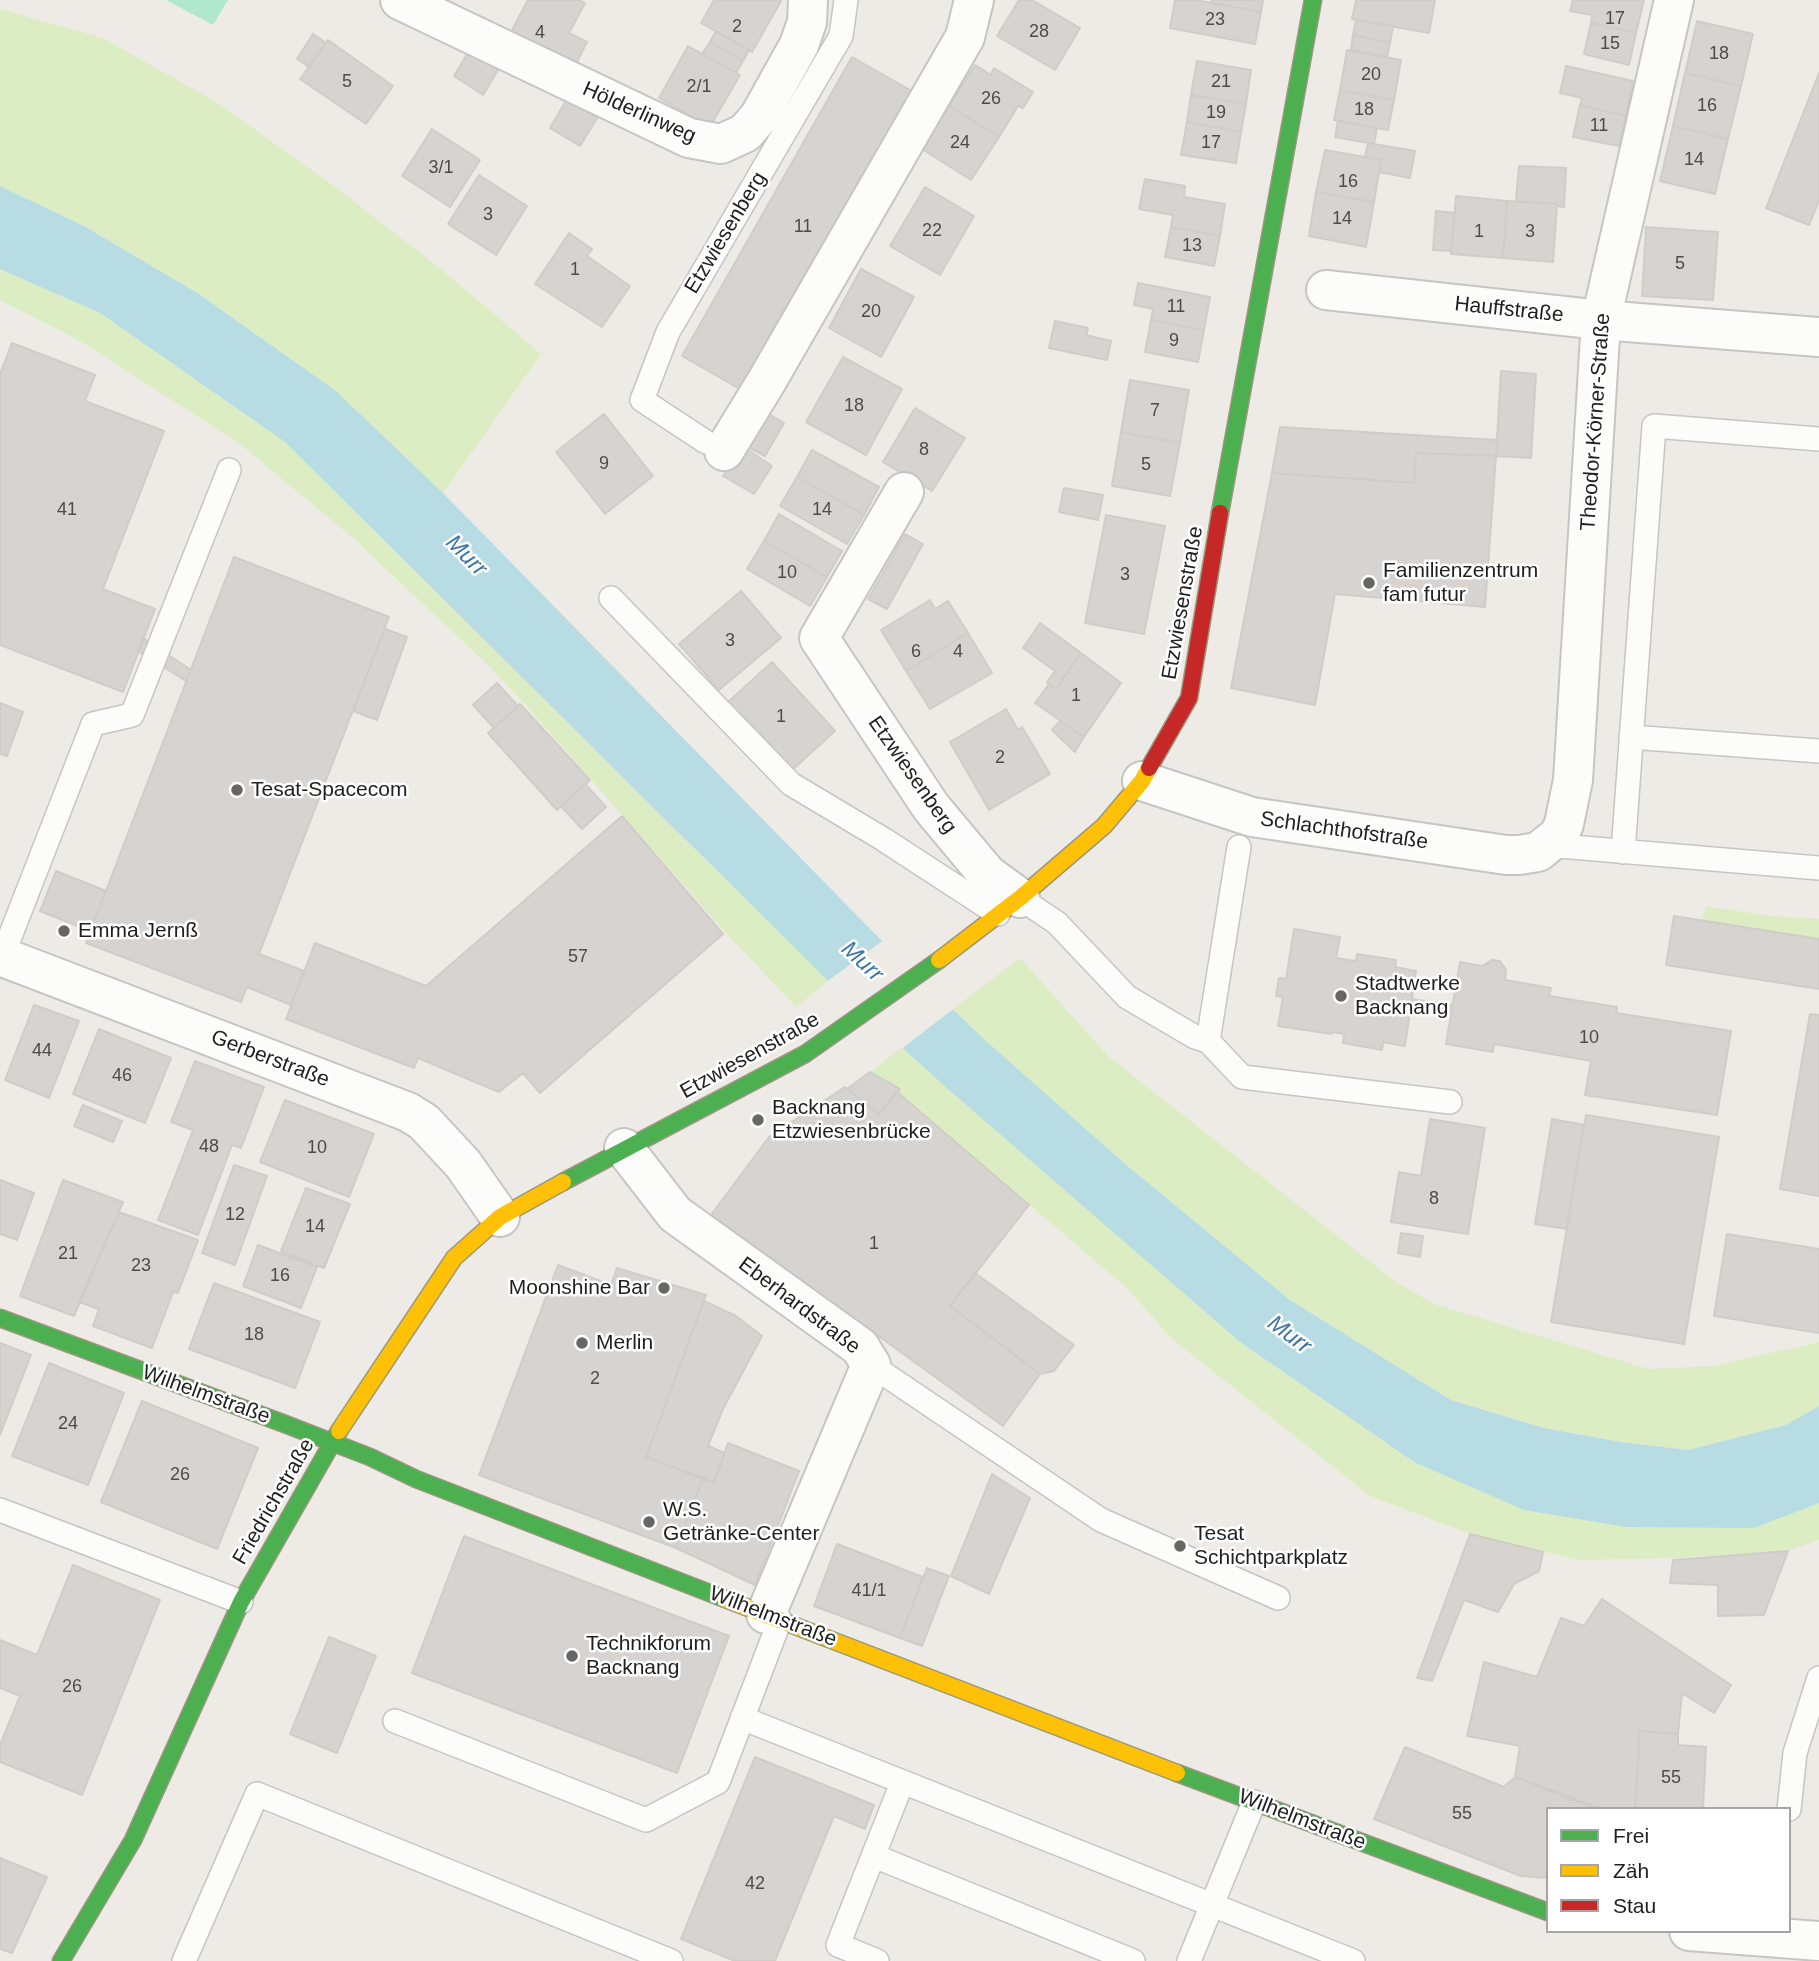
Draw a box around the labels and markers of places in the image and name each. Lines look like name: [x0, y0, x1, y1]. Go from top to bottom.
place label: Familienzentrum fam futur: [1383, 558, 1538, 608]
marker: Familienzentrum fam futur: [1361, 575, 1377, 591]
place label: Tesat-Spacecom: [251, 777, 407, 803]
marker: Tesat-Spacecom: [229, 782, 245, 798]
place label: Emma Jernß: [78, 918, 198, 944]
marker: Emma Jernß: [56, 923, 72, 939]
place label: Stadtwerke Backnang: [1355, 971, 1460, 1021]
marker: Stadtwerke Backnang: [1333, 988, 1349, 1004]
place label: Backnang Etzwiesenbrücke: [772, 1095, 931, 1145]
marker: Backnang Etzwiesenbrücke: [750, 1112, 766, 1128]
place label: Moonshine Bar: [509, 1275, 650, 1301]
marker: Moonshine Bar: [656, 1280, 672, 1296]
place label: Merlin: [596, 1330, 653, 1356]
marker: Merlin: [574, 1335, 590, 1351]
place label: W.S. Getränke-Center: [663, 1497, 819, 1547]
marker: W.S. Getränke-Center: [641, 1514, 657, 1530]
place label: Tesat Schichtparkplatz: [1194, 1521, 1348, 1571]
marker: Tesat Schichtparkplatz: [1172, 1538, 1188, 1554]
place label: Technikforum Backnang: [586, 1631, 711, 1681]
marker: Technikforum Backnang: [564, 1648, 580, 1664]

